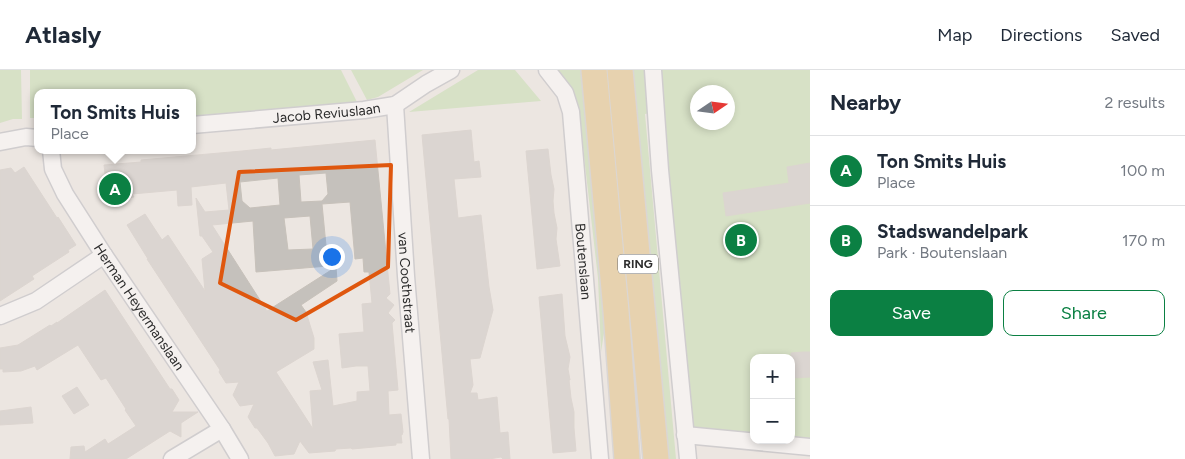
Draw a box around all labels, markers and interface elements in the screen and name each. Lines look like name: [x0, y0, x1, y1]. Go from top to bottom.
text: Atlasly: [25, 20, 101, 49]
text: Map: [937, 24, 972, 46]
text: Directions: [1000, 24, 1082, 46]
text: Saved: [1110, 24, 1160, 46]
north arrow: [690, 85, 735, 130]
popup: [34, 89, 196, 154]
text: Nearby: [830, 90, 901, 115]
text: 2 results: [1105, 93, 1165, 112]
street label: Jacob Reviuslaan: [272, 99, 382, 126]
text: Ton Smits Huis: [50, 101, 180, 124]
text: Place: [50, 124, 89, 143]
text: Ton Smits Huis: [877, 150, 1006, 173]
text: A: [840, 161, 852, 180]
text: 100 m: [1120, 161, 1165, 180]
pin: A: [99, 170, 131, 208]
text: Place: [877, 173, 915, 192]
text: Stadswandelpark: [877, 220, 1028, 243]
pin: B: [725, 221, 757, 259]
street label: Boutenslaan: [572, 222, 595, 301]
text: B: [841, 231, 851, 250]
text: 170 m: [1122, 231, 1165, 250]
street label: van Coothstraat: [395, 232, 419, 334]
street label: Herman Heyermanslaan: [90, 240, 188, 374]
text: Park · Boutenslaan: [877, 243, 1007, 262]
your location: [319, 244, 345, 270]
road number: RING: [618, 254, 658, 273]
button: Save: [830, 290, 993, 336]
button: Share: [1003, 290, 1165, 336]
map controls: [750, 354, 795, 444]
button: +: [750, 354, 795, 399]
button: −: [750, 399, 795, 444]

